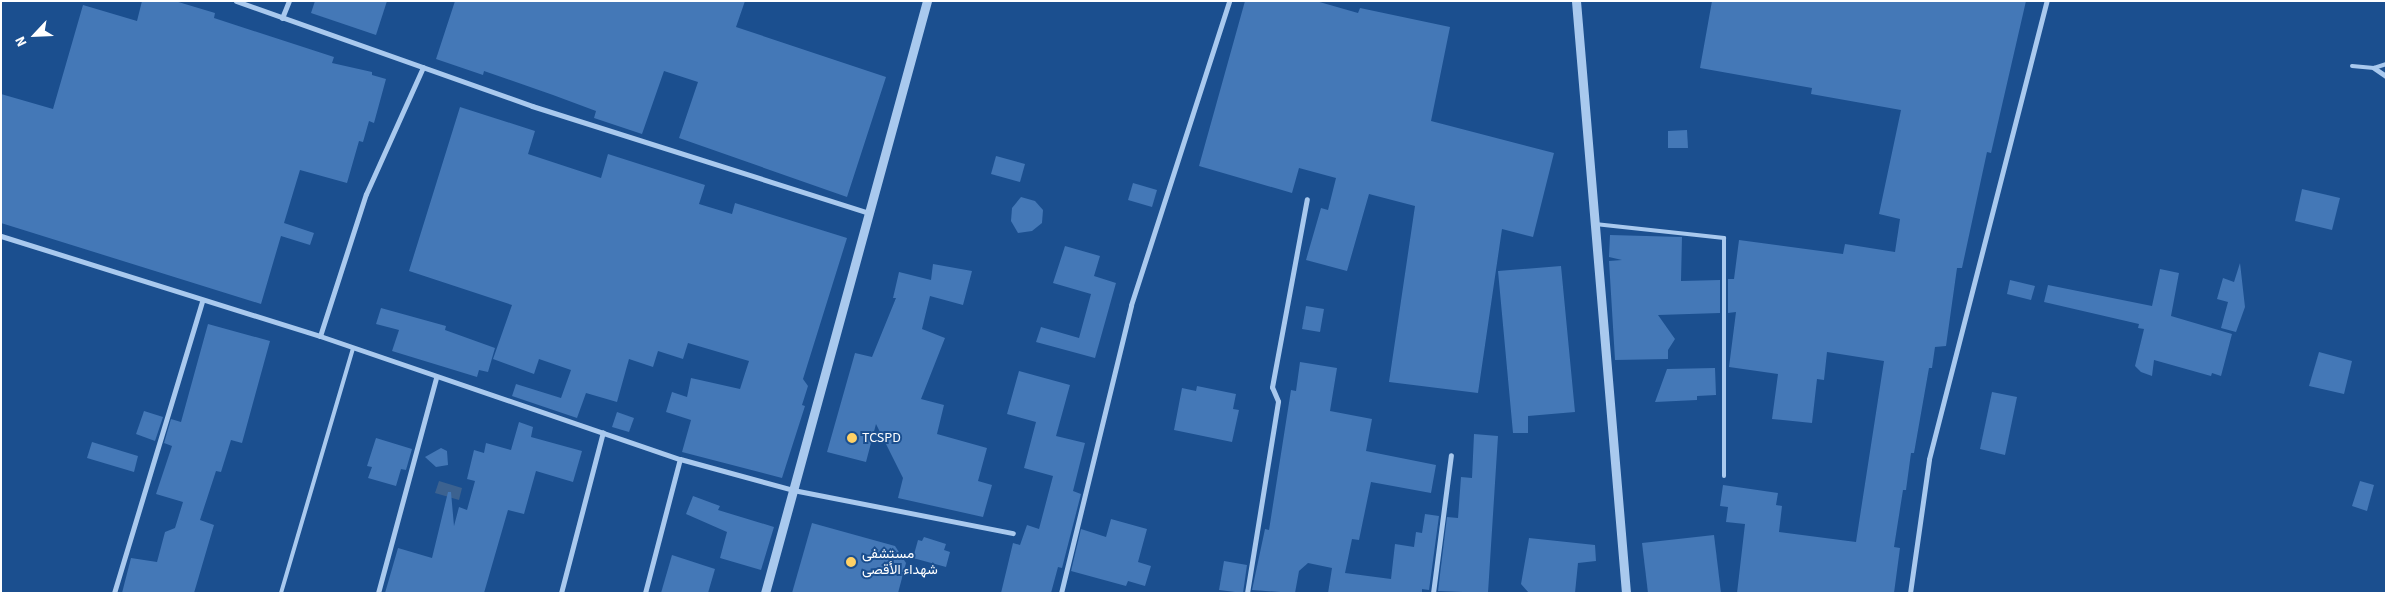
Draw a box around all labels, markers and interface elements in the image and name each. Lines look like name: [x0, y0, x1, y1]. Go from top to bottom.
north arrow: [10, 10, 60, 60]
text: N: [10, 33, 32, 50]
place label: TCSPD: [862, 430, 901, 446]
marker: TCSPD: [846, 432, 858, 444]
place label: مستشفى شهداء الأقصى: [862, 546, 938, 578]
marker: مستشفى شهداء الأقصى: [844, 555, 858, 569]

